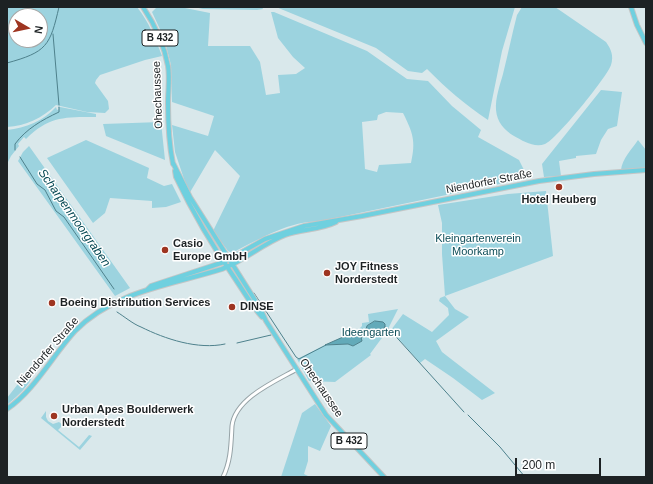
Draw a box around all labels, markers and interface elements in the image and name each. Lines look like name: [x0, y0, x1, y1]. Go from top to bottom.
north arrow: [8, 8, 48, 48]
text: N: [32, 25, 45, 35]
road number: B 432: [142, 30, 178, 46]
street label: Ohechaussee: [150, 61, 166, 129]
water label: Scharpenmoorgraben: [35, 166, 113, 270]
street label: Niendorfer Straße: [445, 167, 533, 197]
marker: Hotel Heuberg: [554, 182, 564, 192]
place label: Hotel Heuberg: [521, 193, 597, 207]
park label: Kleingartenverein Moorkamp: [435, 232, 521, 258]
place label: Casio Europe GmbH: [173, 237, 247, 263]
marker: Casio Europe GmbH: [160, 245, 170, 255]
place label: JOY Fitness Norderstedt: [335, 260, 399, 286]
marker: JOY Fitness Norderstedt: [322, 268, 332, 278]
place label: Boeing Distribution Services: [60, 296, 210, 310]
marker: Boeing Distribution Services: [47, 298, 57, 308]
place label: DINSE: [240, 300, 274, 314]
marker: DINSE: [227, 302, 237, 312]
street label: Niendorfer Straße: [14, 315, 82, 389]
park label: Ideengarten: [342, 326, 400, 340]
street label: Ohechaussee: [297, 356, 345, 420]
place label: Urban Apes Boulderwerk Norderstedt: [62, 403, 193, 429]
marker: Urban Apes Boulderwerk Norderstedt: [49, 411, 59, 421]
road number: B 432: [331, 433, 367, 449]
scale bar: [517, 450, 603, 476]
text: 200 m: [522, 458, 555, 472]

